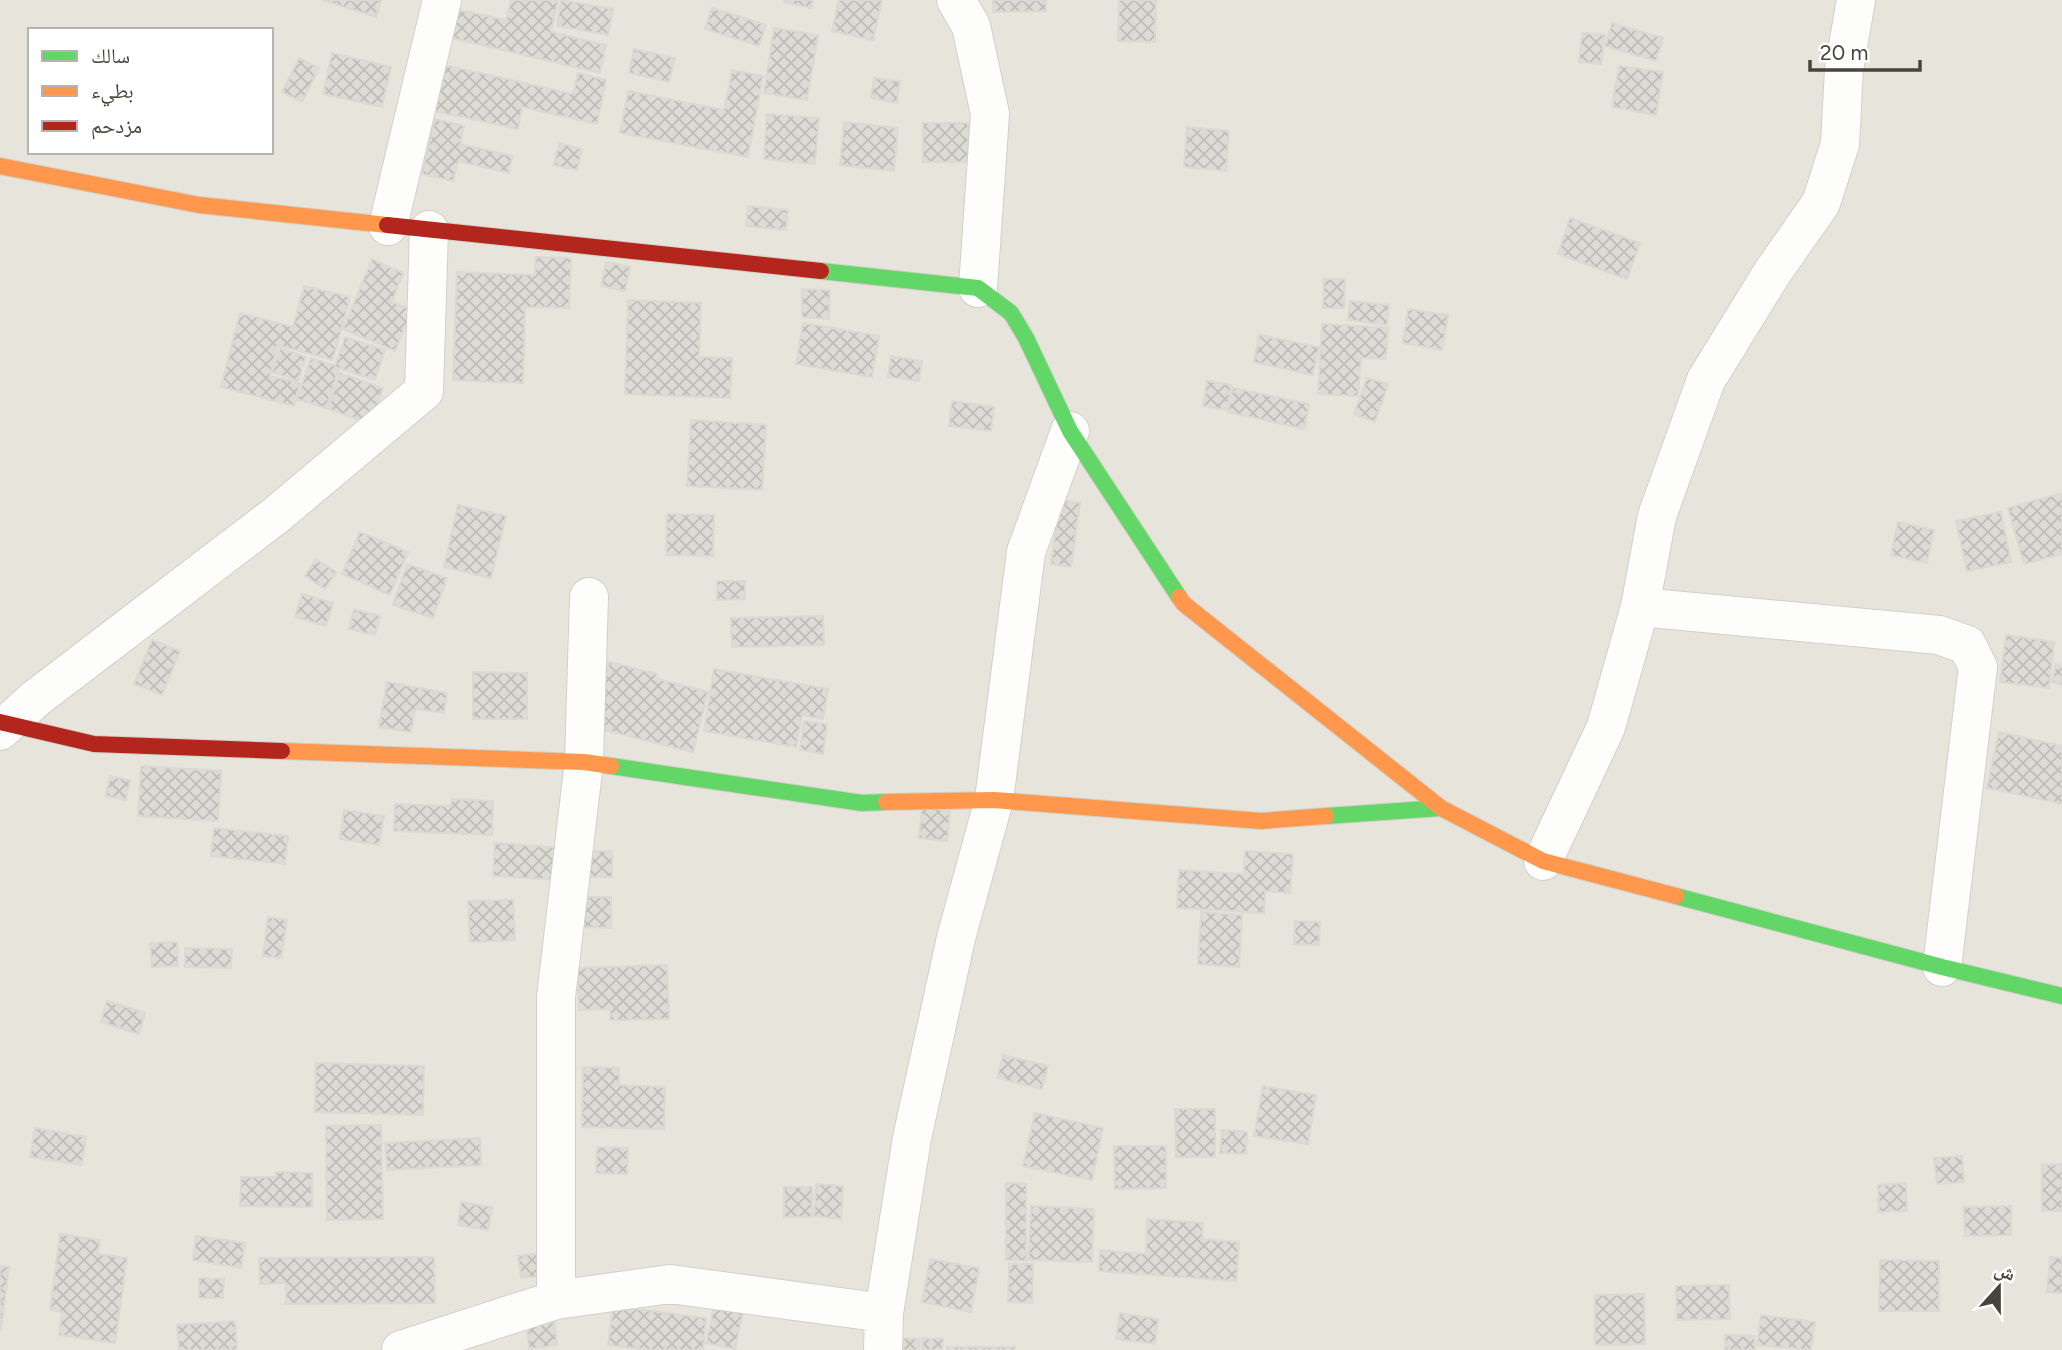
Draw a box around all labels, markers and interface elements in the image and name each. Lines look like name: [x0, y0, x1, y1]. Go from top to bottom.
legend: [28, 28, 273, 154]
scale bar: [1810, 28, 1920, 72]
text: 20 m: [1820, 40, 1868, 65]
text: سالك: [91, 43, 130, 68]
text: بطيء: [91, 78, 134, 107]
text: مزدحم: [91, 113, 142, 140]
north arrow: [1964, 1252, 2034, 1322]
text: ش: [1991, 1257, 2018, 1286]

